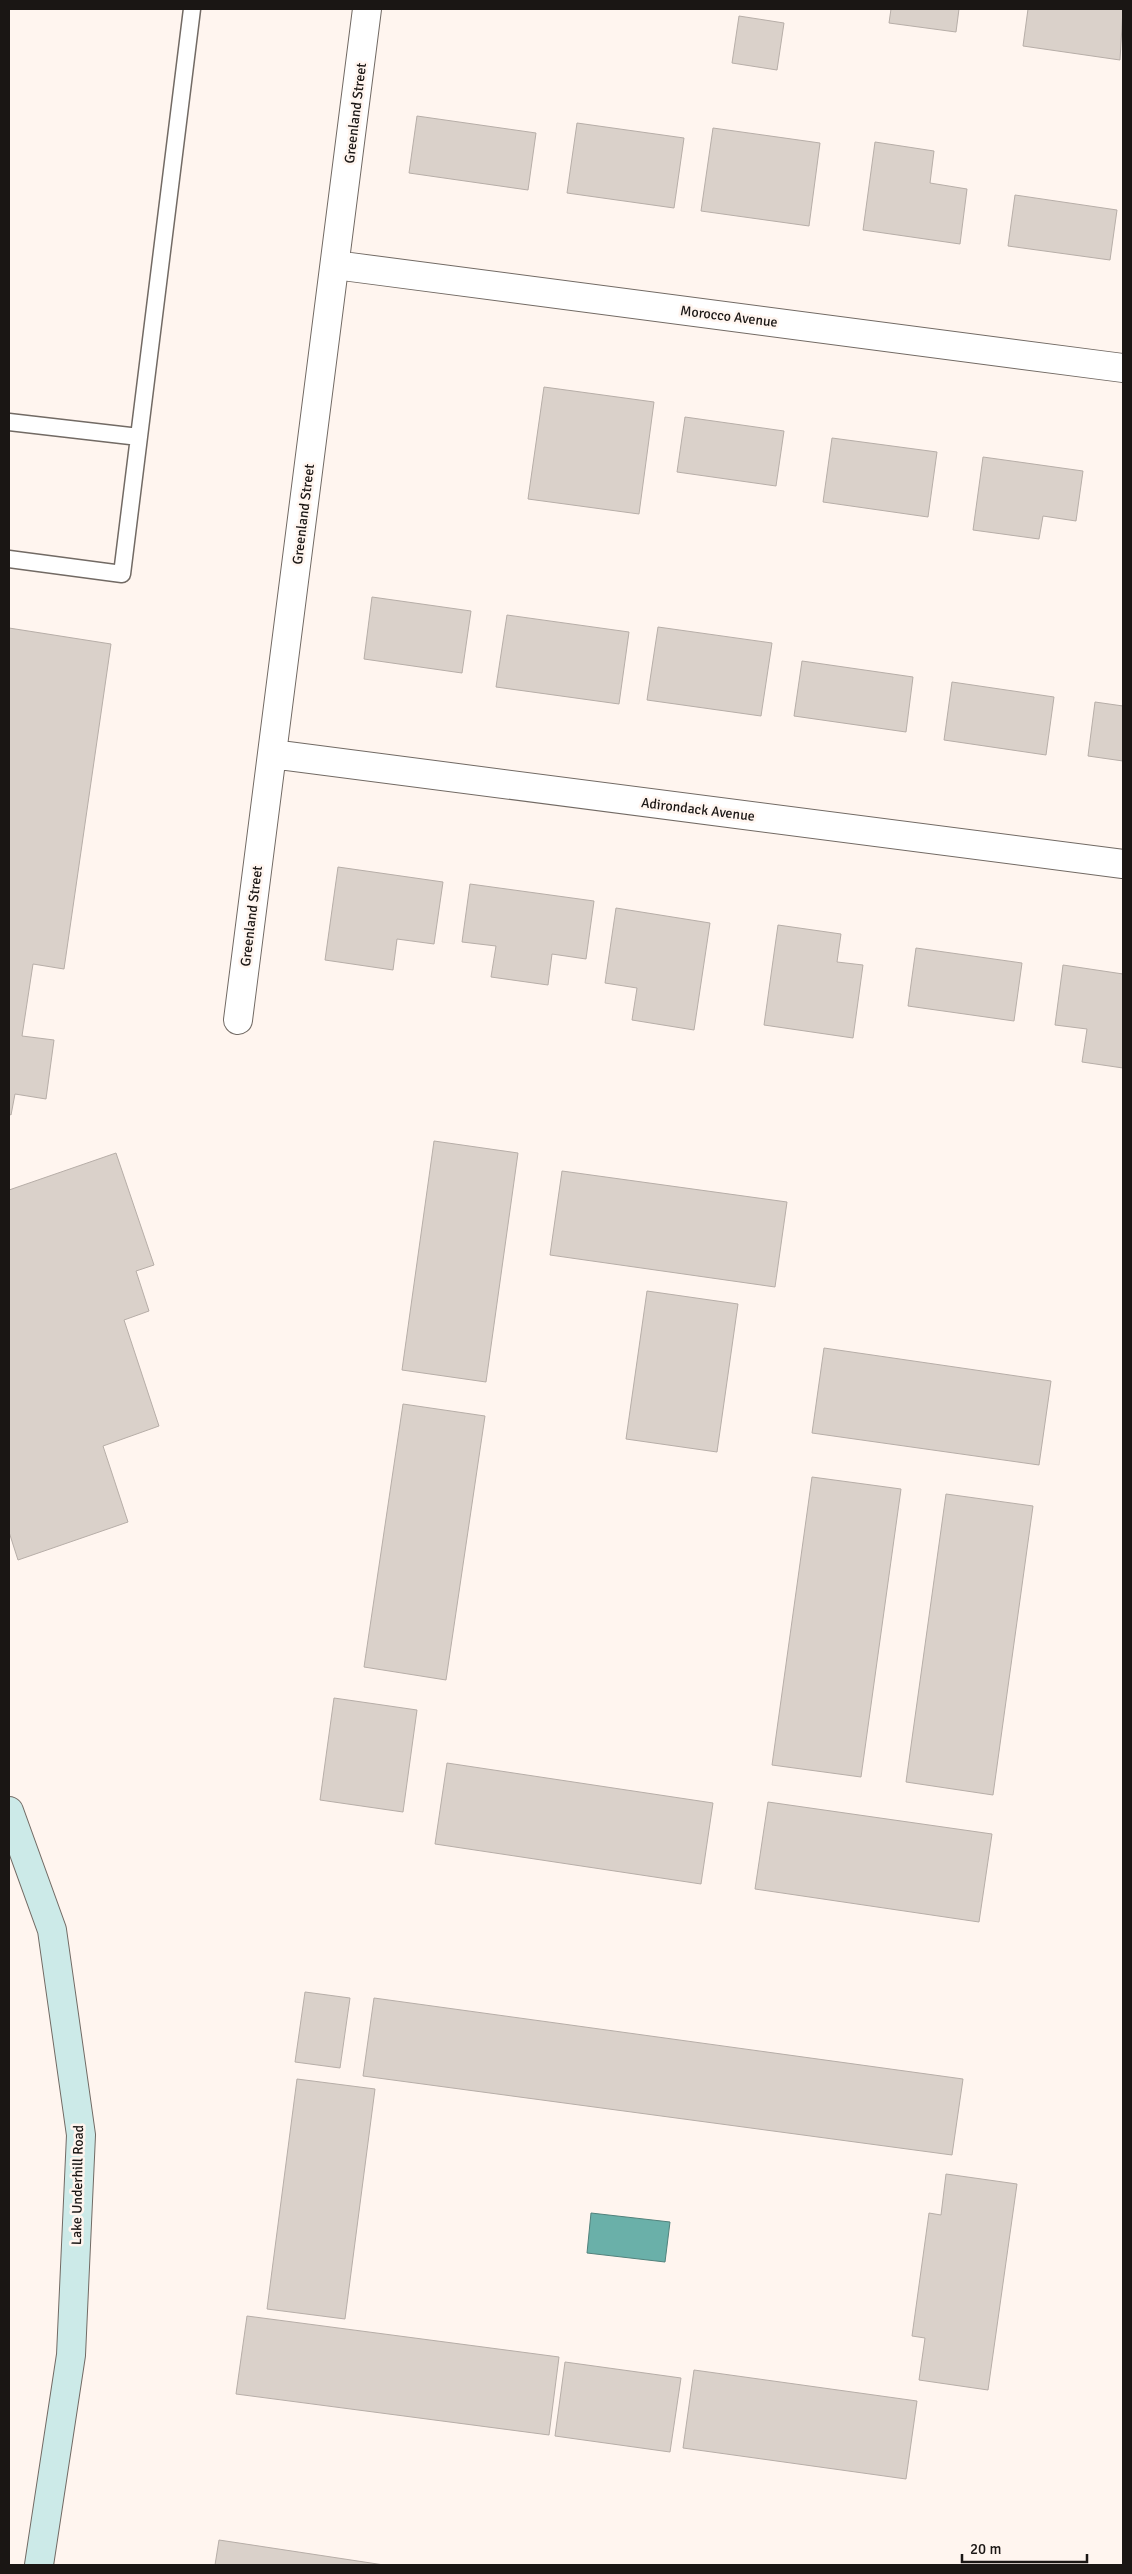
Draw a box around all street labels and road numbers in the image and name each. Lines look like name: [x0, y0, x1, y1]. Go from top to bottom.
street label: Greenland Street: [341, 62, 370, 164]
street label: Morocco Avenue: [679, 302, 779, 331]
street label: Greenland Street: [289, 463, 318, 565]
street label: Adirondack Avenue: [640, 794, 756, 825]
street label: Greenland Street: [237, 865, 266, 967]
street label: Lake Underhill Road: [68, 2125, 87, 2245]

